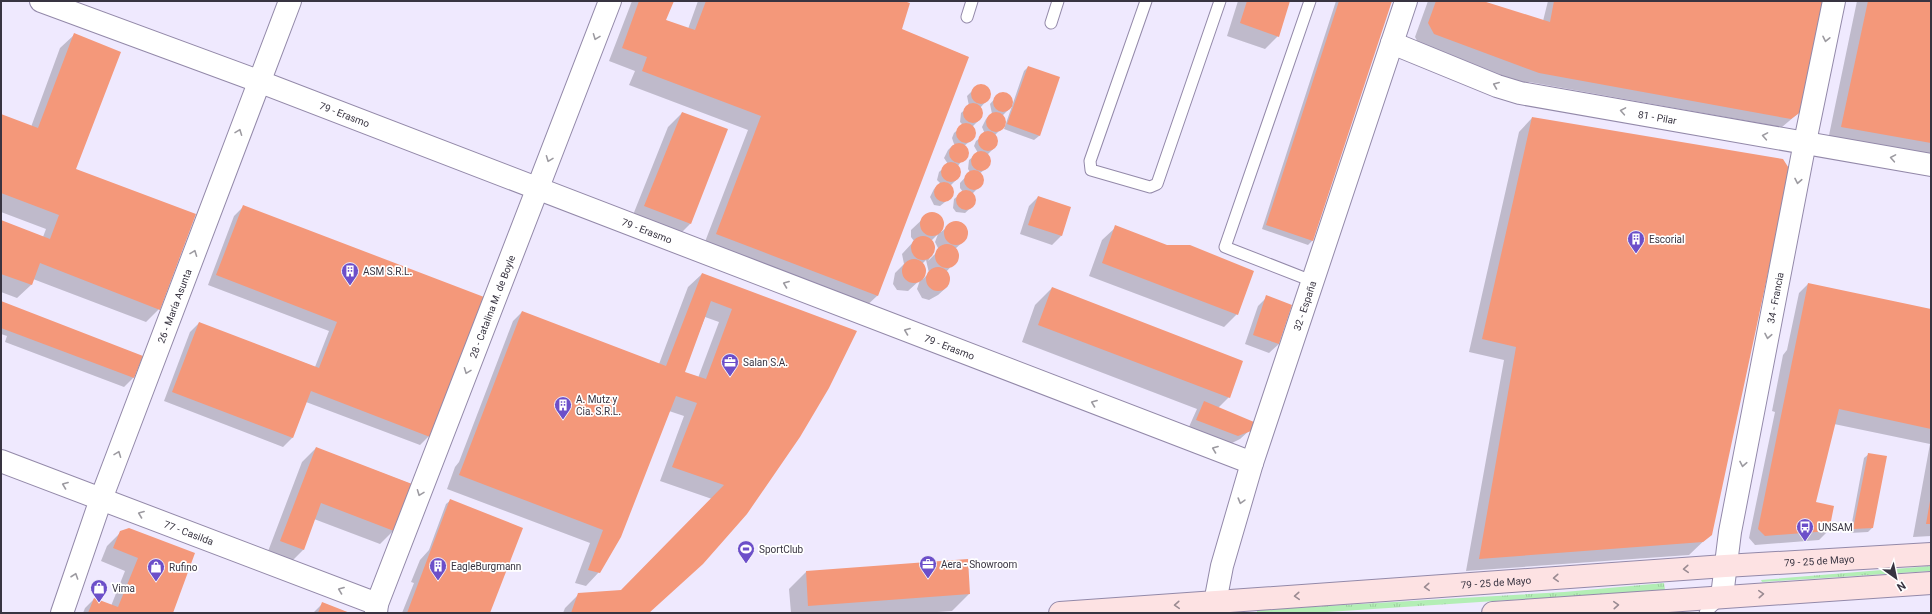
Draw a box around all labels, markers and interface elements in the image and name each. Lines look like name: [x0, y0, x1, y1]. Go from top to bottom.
one-way arrow: [592, 34, 600, 41]
one-way arrow: [1823, 36, 1831, 42]
one-way arrow: [1492, 82, 1499, 90]
street label: 79 - Erasmo: [318, 100, 372, 129]
one-way arrow: [1620, 107, 1626, 116]
street label: 81 - Pilar: [1637, 108, 1678, 126]
one-way arrow: [235, 128, 243, 135]
one-way arrow: [1762, 132, 1768, 140]
one-way arrow: [545, 155, 553, 162]
one-way arrow: [1890, 155, 1896, 163]
one-way arrow: [1794, 178, 1802, 184]
street label: 79 - Erasmo: [620, 216, 674, 245]
building icon: Escorial: [1626, 229, 1646, 254]
place label: Escorial: [1649, 234, 1684, 245]
one-way arrow: [189, 250, 197, 257]
street label: 28 - Catalina M. de Boyle: [467, 253, 517, 360]
building icon: ASM S.R.L.: [340, 261, 360, 286]
place label: ASM S.R.L.: [363, 266, 412, 277]
street label: 26 - María Asunta: [155, 267, 193, 345]
street label: 34 - Francia: [1765, 271, 1785, 324]
street label: 32 - España: [1291, 279, 1318, 332]
one-way arrow: [783, 281, 790, 289]
one-way arrow: [904, 327, 911, 335]
street label: 79 - Erasmo: [923, 332, 976, 361]
one-way arrow: [1764, 333, 1772, 339]
office icon: Salan S.A.: [720, 352, 740, 377]
place label: Salan S.A.: [743, 357, 788, 368]
one-way arrow: [463, 368, 471, 375]
place label: A. Mutz y Cia. S.R.L.: [576, 394, 621, 417]
building icon: A. Mutz y Cia. S.R.L.: [553, 395, 573, 420]
one-way arrow: [1091, 399, 1098, 407]
one-way arrow: [1212, 446, 1219, 454]
one-way arrow: [114, 450, 122, 457]
one-way arrow: [1740, 460, 1748, 467]
one-way arrow: [61, 481, 68, 489]
one-way arrow: [417, 489, 425, 496]
one-way arrow: [1237, 497, 1246, 504]
one-way arrow: [137, 510, 144, 518]
bus stop icon: UNSAM: [1795, 517, 1815, 542]
street label: 77 - Casilda: [163, 518, 215, 547]
place label: UNSAM: [1818, 522, 1853, 533]
sports icon: SportClub: [736, 539, 756, 564]
place label: SportClub: [759, 544, 804, 555]
street label: 79 - 25 de Mayo: [1784, 553, 1855, 568]
office icon: Aera - Showroom: [918, 554, 938, 579]
building icon: EagleBurgmann: [428, 556, 448, 581]
shop icon: Rufino: [146, 557, 166, 582]
north arrow: [1876, 558, 1916, 598]
place label: Aera - Showroom: [941, 559, 1018, 570]
place label: EagleBurgmann: [451, 561, 521, 572]
place label: Rufino: [169, 562, 198, 573]
one-way arrow: [1683, 565, 1689, 574]
one-way arrow: [70, 573, 79, 580]
street label: 79 - 25 de Mayo: [1460, 574, 1532, 590]
one-way arrow: [1553, 574, 1559, 583]
shop icon: Vima: [89, 578, 109, 603]
text: N: [1894, 578, 1908, 594]
place label: Vima: [112, 583, 135, 594]
one-way arrow: [1424, 583, 1430, 592]
one-way arrow: [337, 587, 344, 595]
one-way arrow: [1758, 589, 1764, 598]
one-way arrow: [1294, 592, 1300, 601]
one-way arrow: [1174, 600, 1180, 609]
one-way arrow: [1612, 600, 1619, 609]

